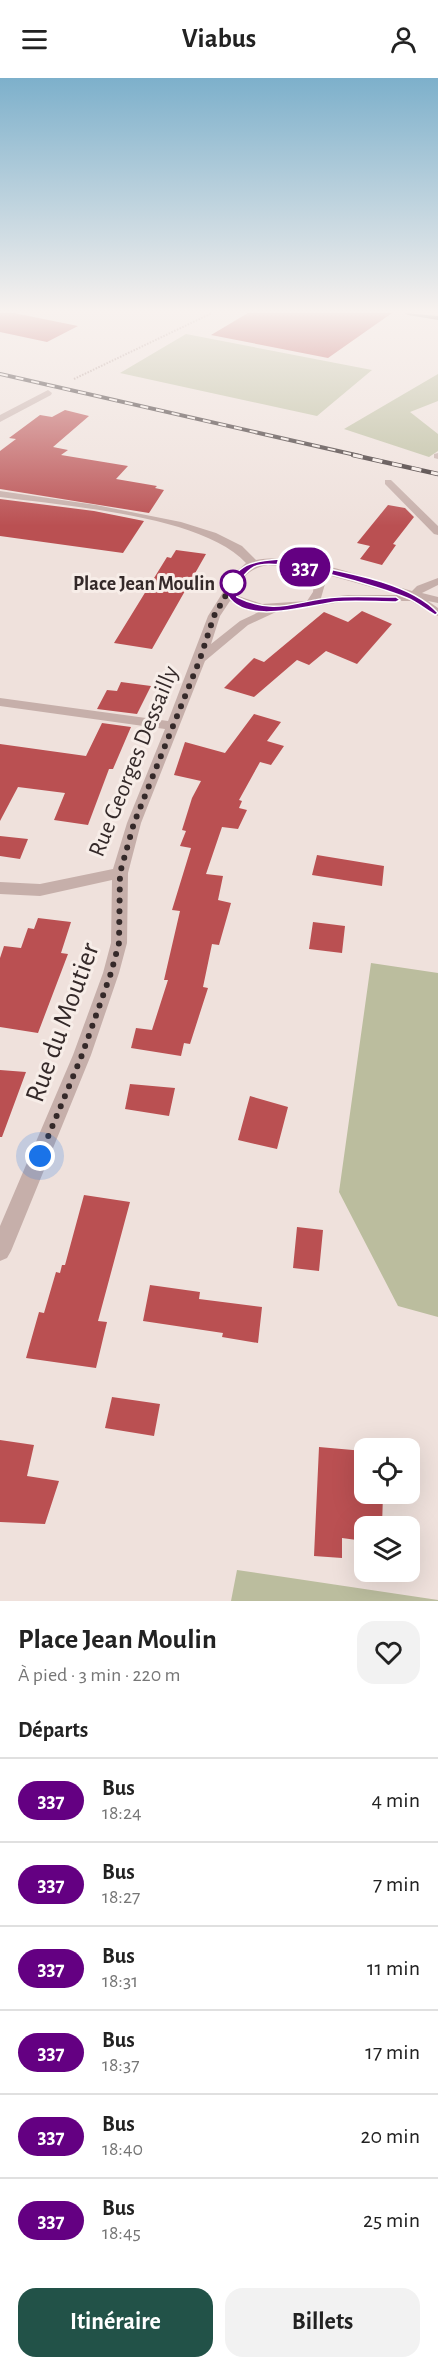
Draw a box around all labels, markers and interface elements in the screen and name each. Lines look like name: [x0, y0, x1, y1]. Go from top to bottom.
icon: menu: [18, 23, 51, 56]
icon: person: [387, 23, 420, 56]
text: Viabus: [182, 25, 256, 52]
line badge: 337: [270, 548, 340, 586]
text: 337: [291, 557, 319, 578]
marker: Place Jean Moulin: [220, 570, 246, 596]
place label: Place Jean Moulin: [73, 574, 215, 594]
street label: Rue Georges Dessailly: [85, 663, 183, 860]
street label: Rue du Moutier: [21, 939, 105, 1106]
your location: [25, 1141, 55, 1171]
map controls: [354, 1438, 420, 1582]
button: locate: [354, 1438, 420, 1504]
button: layers: [354, 1516, 420, 1582]
button: heart: [357, 1621, 420, 1684]
text: Place Jean Moulin: [18, 1626, 217, 1654]
text: À pied · 3 min · 220 m: [18, 1665, 181, 1685]
text: Départs: [18, 1719, 88, 1741]
text: Bus: [102, 1777, 135, 1799]
text: 4 min: [372, 1789, 420, 1811]
text: 337: [37, 1790, 65, 1811]
text: 18:24: [102, 1803, 142, 1823]
text: Bus: [102, 1861, 135, 1883]
text: 7 min: [373, 1873, 420, 1895]
text: 337: [37, 1874, 65, 1895]
text: 18:27: [102, 1887, 140, 1907]
text: Bus: [102, 1945, 135, 1967]
text: 11 min: [367, 1957, 420, 1979]
text: 337: [37, 1958, 65, 1979]
text: 18:31: [102, 1971, 138, 1991]
text: Bus: [102, 2029, 135, 2051]
text: 17 min: [365, 2041, 420, 2063]
text: 337: [37, 2042, 65, 2063]
text: 18:37: [102, 2055, 140, 2075]
text: Bus: [102, 2113, 135, 2135]
text: 20 min: [360, 2125, 420, 2147]
text: 337: [37, 2126, 65, 2147]
text: 18:40: [102, 2139, 143, 2159]
text: Bus: [102, 2197, 135, 2219]
text: 25 min: [363, 2209, 420, 2231]
text: 337: [37, 2210, 65, 2231]
text: 18:45: [102, 2223, 141, 2243]
button: Itinéraire: [18, 2288, 213, 2357]
button: Billets: [225, 2288, 420, 2357]

